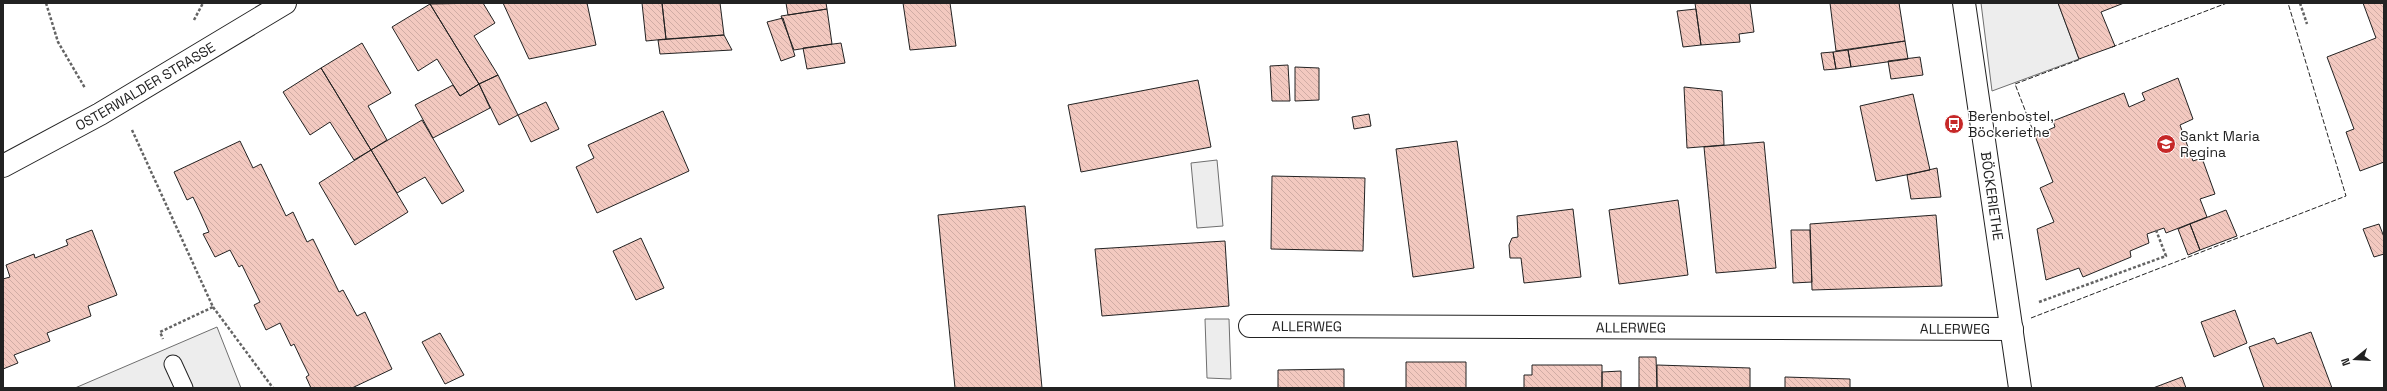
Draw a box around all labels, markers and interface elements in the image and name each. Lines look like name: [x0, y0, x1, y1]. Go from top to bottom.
street label: OSTERWALDER STRASSE: [72, 38, 219, 135]
place label: Berenbostel, Böckeriethe: [1968, 107, 2054, 141]
bus stop icon: Berenbostel, Böckeriethe: [1943, 113, 1965, 135]
place label: Sankt Maria Regina: [2180, 127, 2260, 161]
school or university icon: Sankt Maria Regina: [2155, 133, 2177, 155]
street label: BÖCKERIETHE: [1977, 150, 2007, 242]
street label: ALLERWEG: [1272, 317, 1342, 335]
street label: ALLERWEG: [1596, 318, 1666, 337]
street label: ALLERWEG: [1920, 320, 1990, 338]
north arrow: [2335, 339, 2375, 379]
text: N: [2338, 356, 2353, 368]

